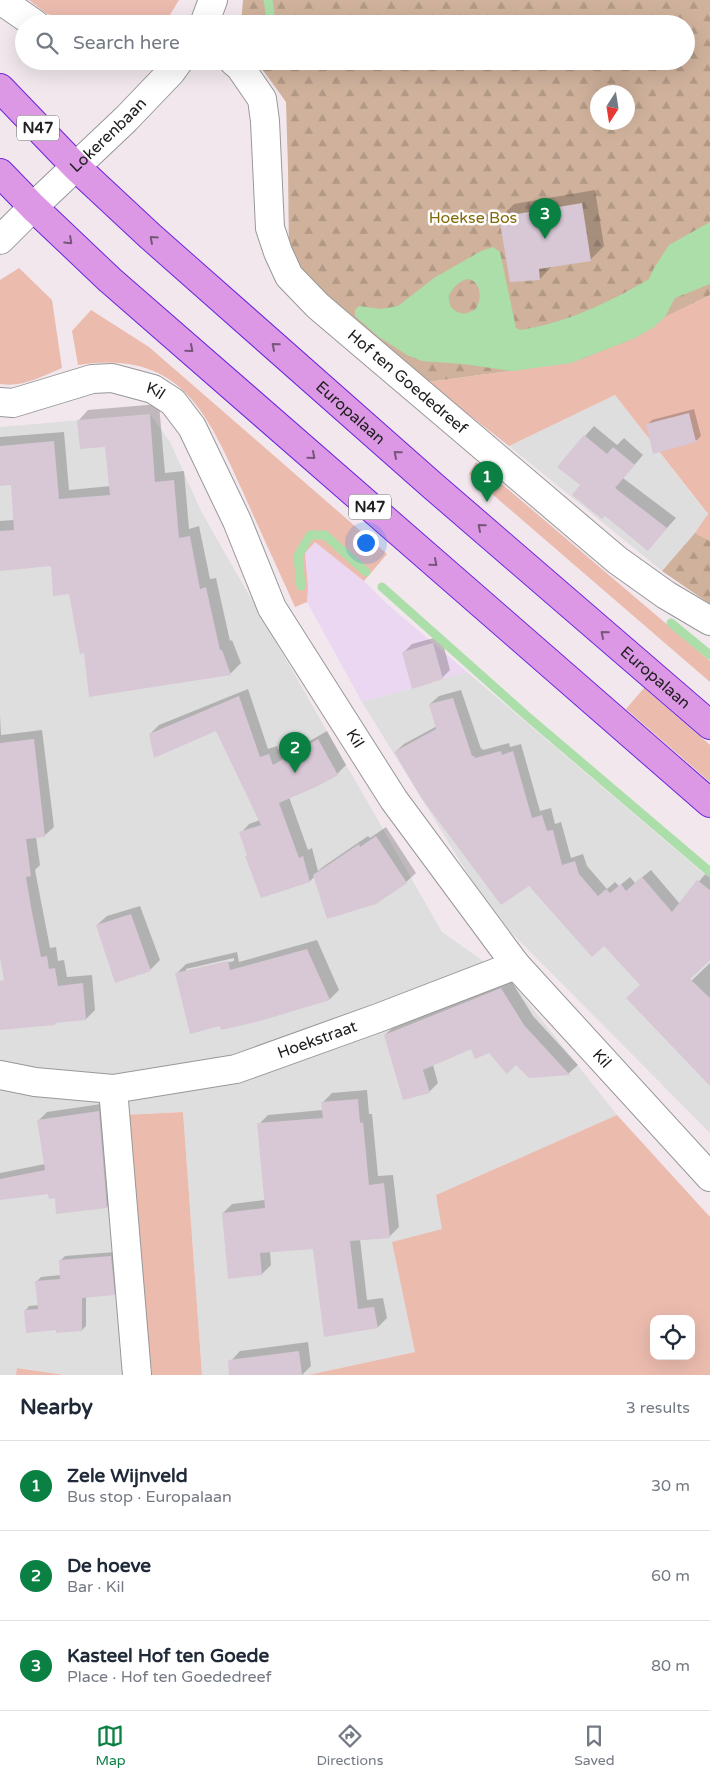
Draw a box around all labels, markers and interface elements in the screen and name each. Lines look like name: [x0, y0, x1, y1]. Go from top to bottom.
search box: [15, 15, 695, 70]
icon: search: [33, 29, 61, 57]
text: Search here: [73, 32, 180, 54]
north arrow: [590, 85, 635, 130]
street label: Lokerenbaan: [66, 94, 151, 177]
road number: N47: [17, 116, 59, 140]
pin: 3: [529, 198, 561, 239]
park label: Hoekse Bos: [429, 208, 517, 228]
one-way arrow: [63, 235, 72, 244]
one-way arrow: [150, 235, 159, 244]
street label: Hof ten Goededreef: [343, 325, 472, 439]
one-way arrow: [272, 343, 281, 352]
one-way arrow: [184, 344, 193, 353]
street label: Europalaan: [311, 377, 389, 449]
street label: Kil: [144, 378, 169, 404]
one-way arrow: [306, 450, 315, 459]
one-way arrow: [393, 451, 402, 460]
pin: 1: [471, 461, 503, 502]
road number: N47: [349, 494, 391, 520]
one-way arrow: [478, 525, 487, 533]
your location: [353, 530, 379, 556]
one-way arrow: [429, 557, 438, 566]
one-way arrow: [601, 630, 610, 639]
street label: Europalaan: [616, 642, 694, 714]
street label: Kil: [341, 725, 368, 752]
pin: 2: [279, 732, 311, 773]
street label: Hoekstraat: [275, 1016, 360, 1063]
street label: Kil: [588, 1045, 615, 1072]
map controls: [650, 1315, 695, 1360]
button: locate: [650, 1315, 695, 1360]
text: Nearby: [20, 1395, 93, 1420]
text: 3 results: [626, 1398, 690, 1418]
text: Zele Wijnveld: [67, 1465, 188, 1487]
text: 1: [31, 1476, 41, 1496]
text: 30 m: [651, 1476, 690, 1496]
text: Bus stop · Europalaan: [67, 1487, 232, 1507]
text: De hoeve: [67, 1555, 151, 1577]
text: 2: [31, 1566, 41, 1586]
text: 60 m: [651, 1566, 690, 1586]
text: Bar · Kil: [67, 1577, 124, 1597]
text: Kasteel Hof ten Goede: [67, 1645, 269, 1667]
text: 3: [31, 1656, 41, 1676]
text: 80 m: [651, 1656, 690, 1676]
text: Place · Hof ten Goededreef: [67, 1667, 272, 1687]
tab: Map: [95, 1722, 126, 1769]
tab: Directions: [316, 1722, 383, 1769]
tab: Saved: [574, 1722, 615, 1769]

